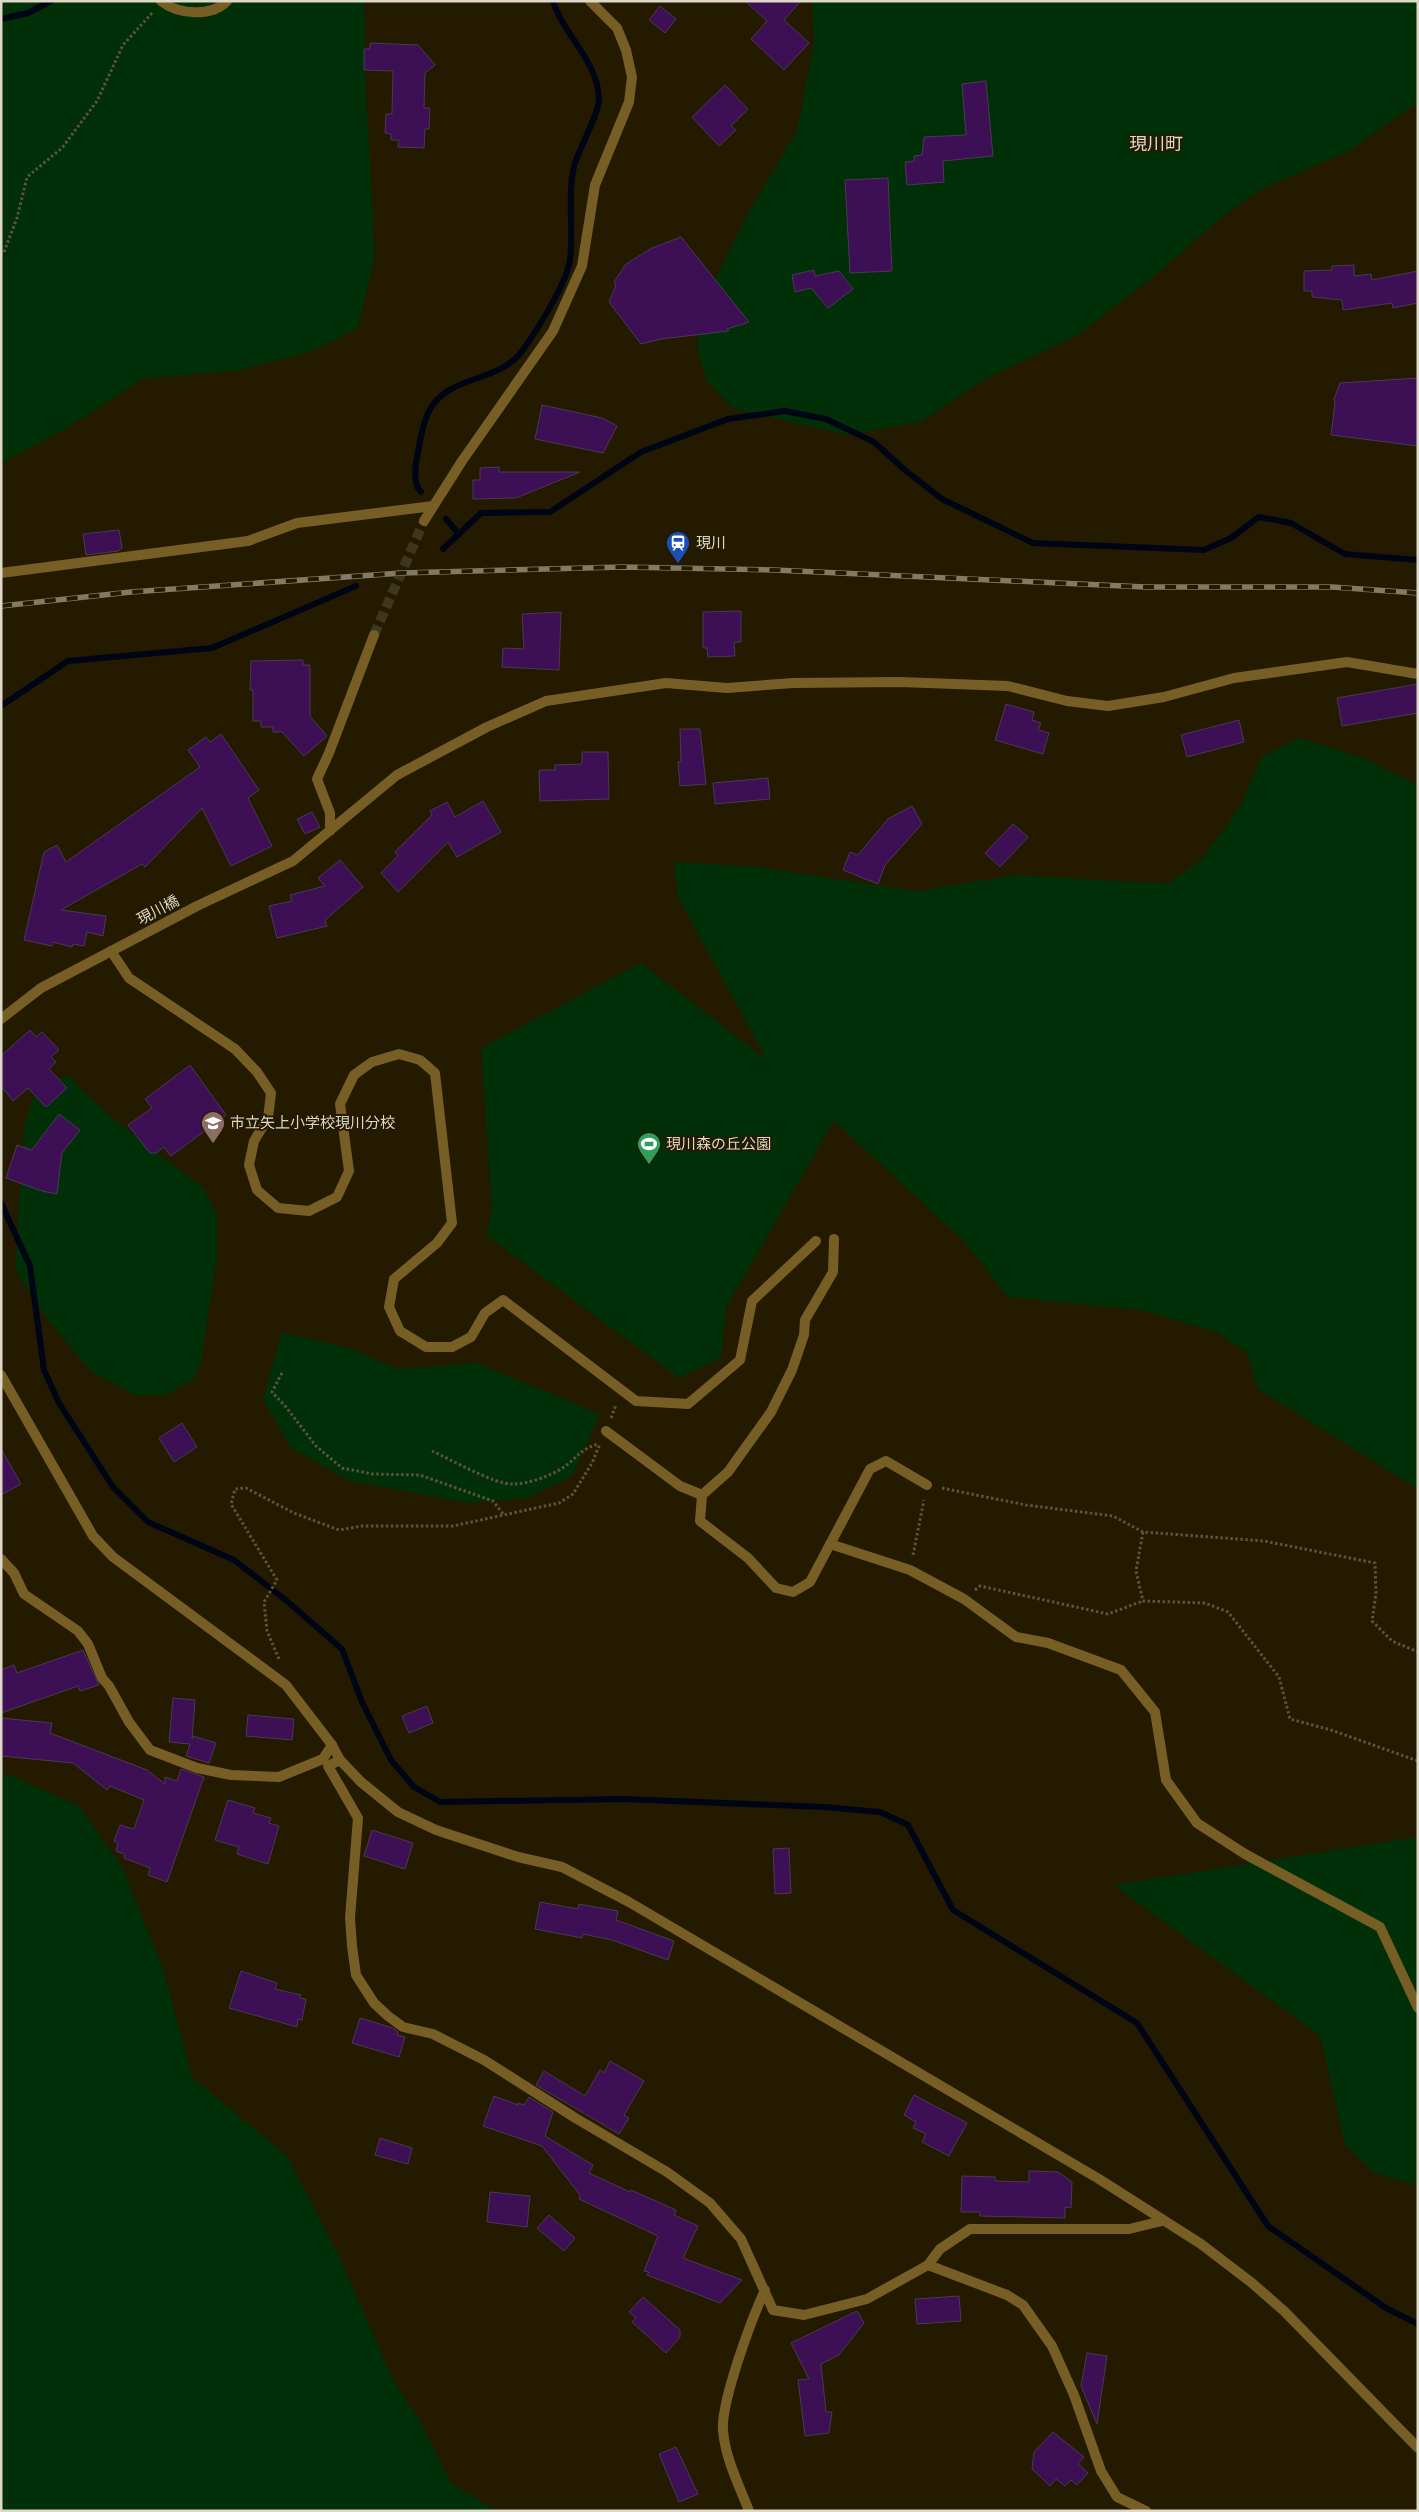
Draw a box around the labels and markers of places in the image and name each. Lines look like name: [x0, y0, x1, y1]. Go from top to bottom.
station icon: 現川: [665, 530, 691, 564]
place label: 現川: [696, 534, 726, 552]
school or university icon: 市立矢上小学校現川分校: [200, 1110, 226, 1144]
place label: 市立矢上小学校現川分校: [230, 1114, 395, 1132]
sports icon: 現川森の丘公園: [636, 1131, 662, 1165]
place label: 現川森の丘公園: [666, 1135, 771, 1153]

